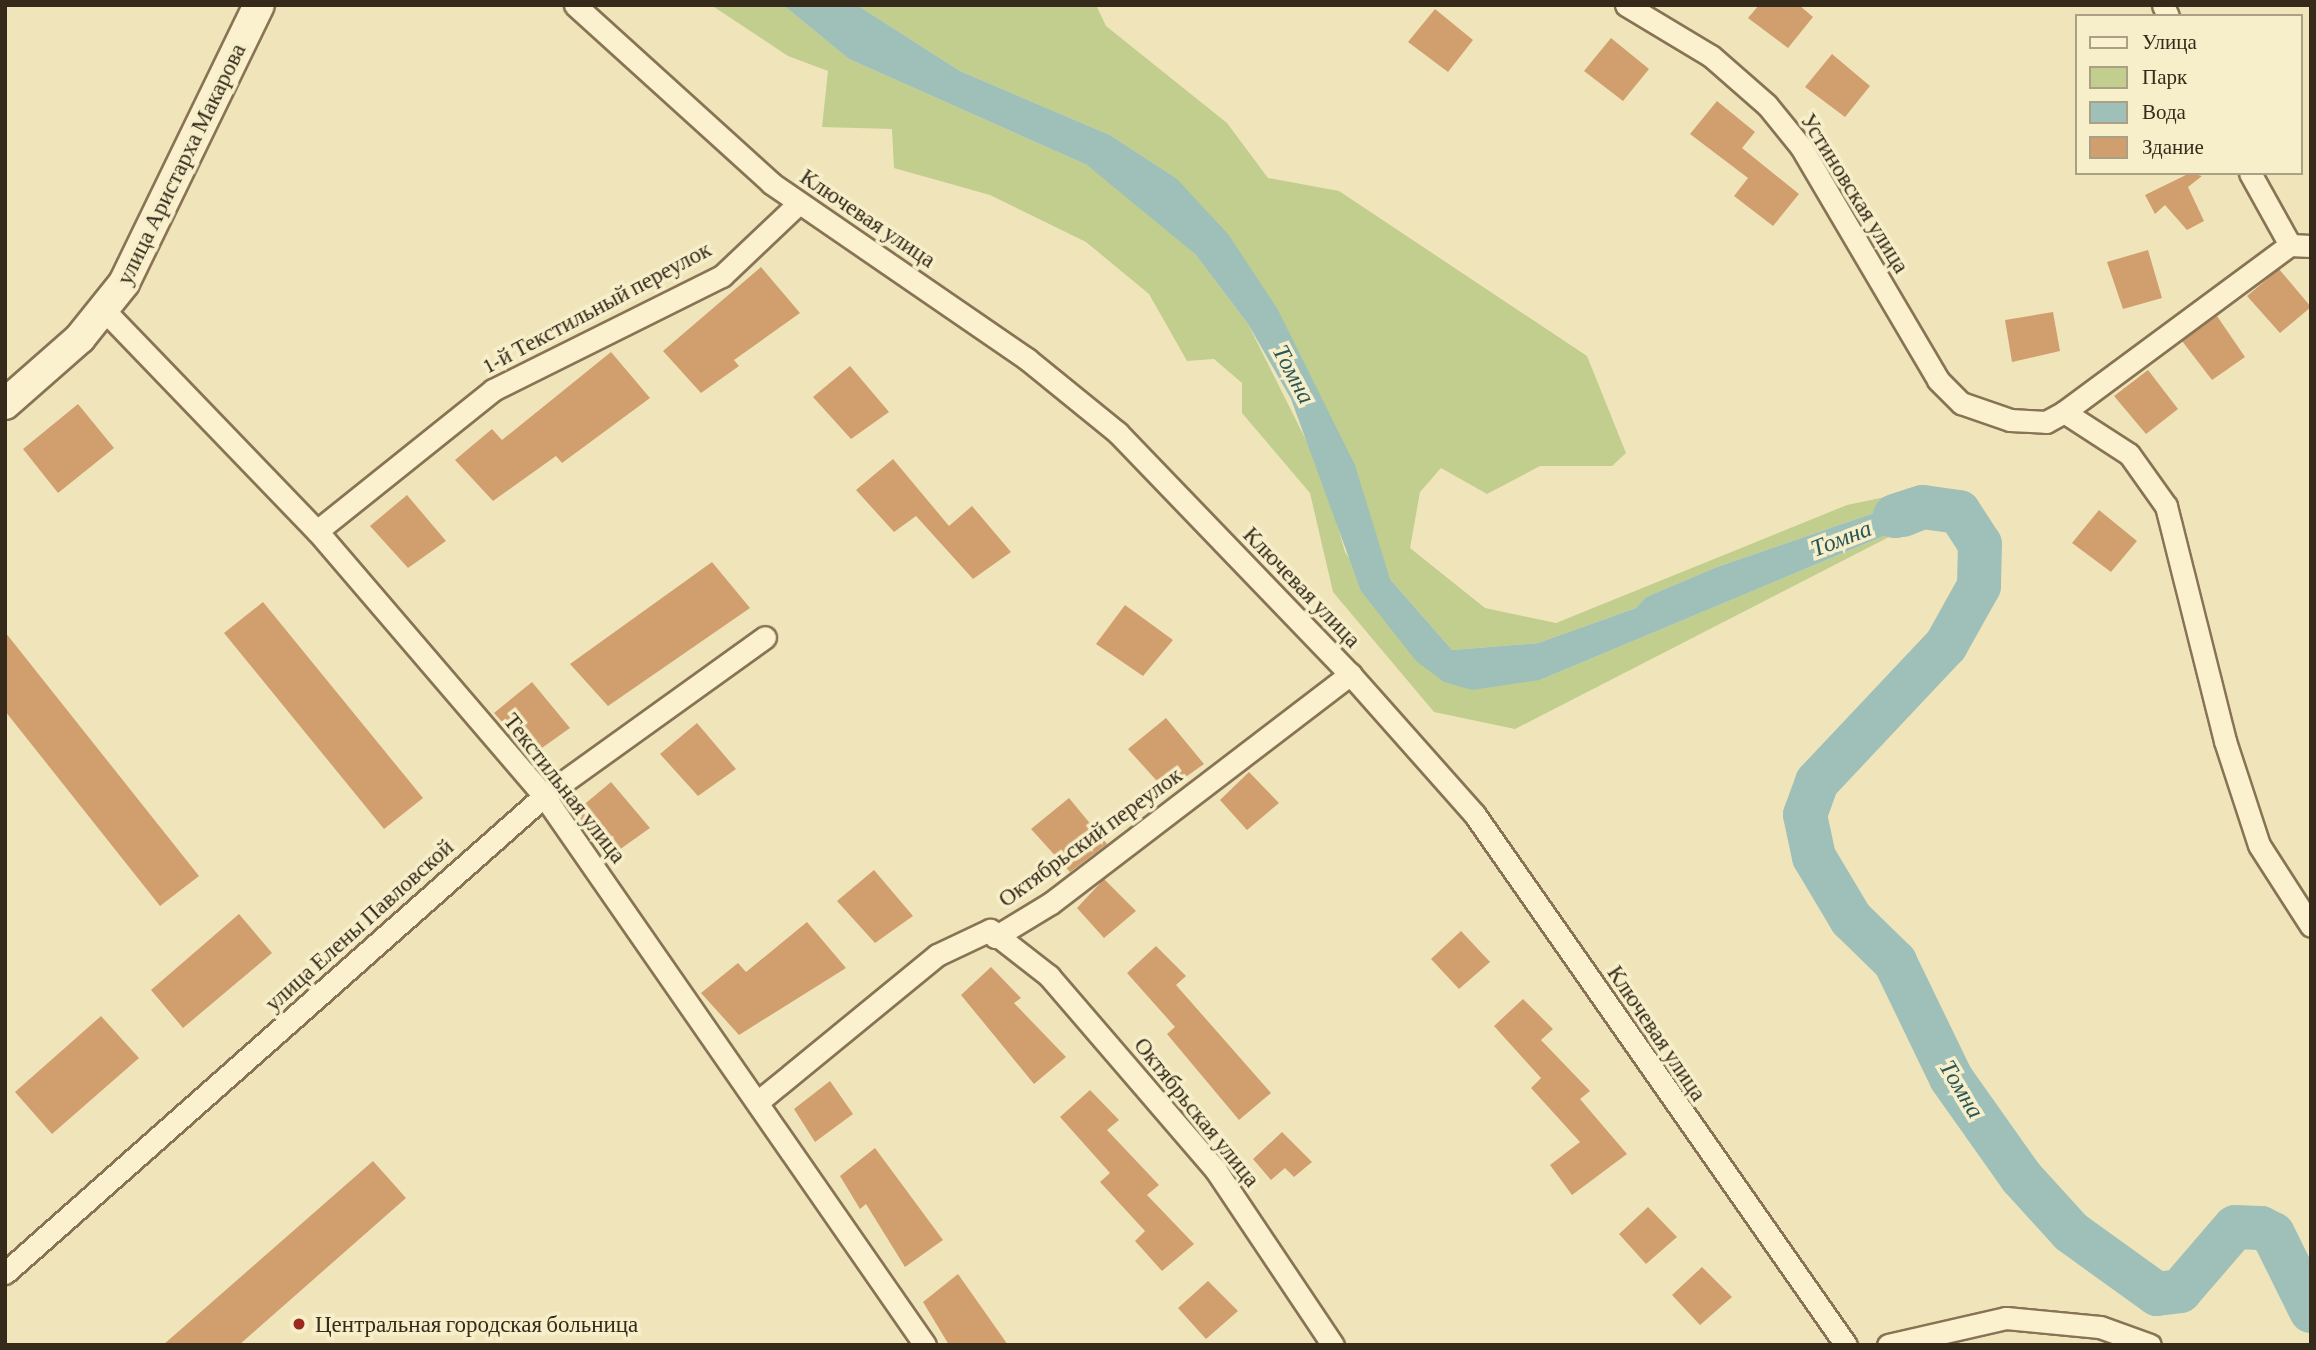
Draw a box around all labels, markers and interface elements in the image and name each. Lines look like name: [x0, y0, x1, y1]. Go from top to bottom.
legend: [2074, 14, 2302, 175]
text: Улица: [2142, 30, 2197, 54]
street label: улица Аристарха Макарова: [111, 39, 251, 289]
text: Парк: [2142, 65, 2187, 89]
text: Вода: [2142, 100, 2186, 124]
street label: Устиновская улица: [1795, 108, 1915, 278]
text: Здание: [2142, 135, 2204, 159]
street label: Ключевая улица: [795, 163, 941, 273]
street label: 1-й Текстильный переулок: [478, 235, 716, 379]
water label: Томна: [1267, 340, 1321, 408]
water label: Томна: [1807, 513, 1875, 563]
street label: Ключевая улица: [1237, 521, 1367, 653]
street label: Текстильная улица: [498, 708, 632, 868]
street label: Октябрьский переулок: [993, 761, 1187, 913]
street label: улица Елены Павловской: [259, 833, 459, 1017]
street label: Ключевая улица: [1602, 960, 1712, 1106]
street label: Октябрьская улица: [1128, 1032, 1266, 1192]
water label: Томна: [1933, 1055, 1991, 1123]
place label: Центральная городская больница: [315, 1310, 638, 1338]
marker: Центральная городская больница: [289, 1314, 309, 1334]

